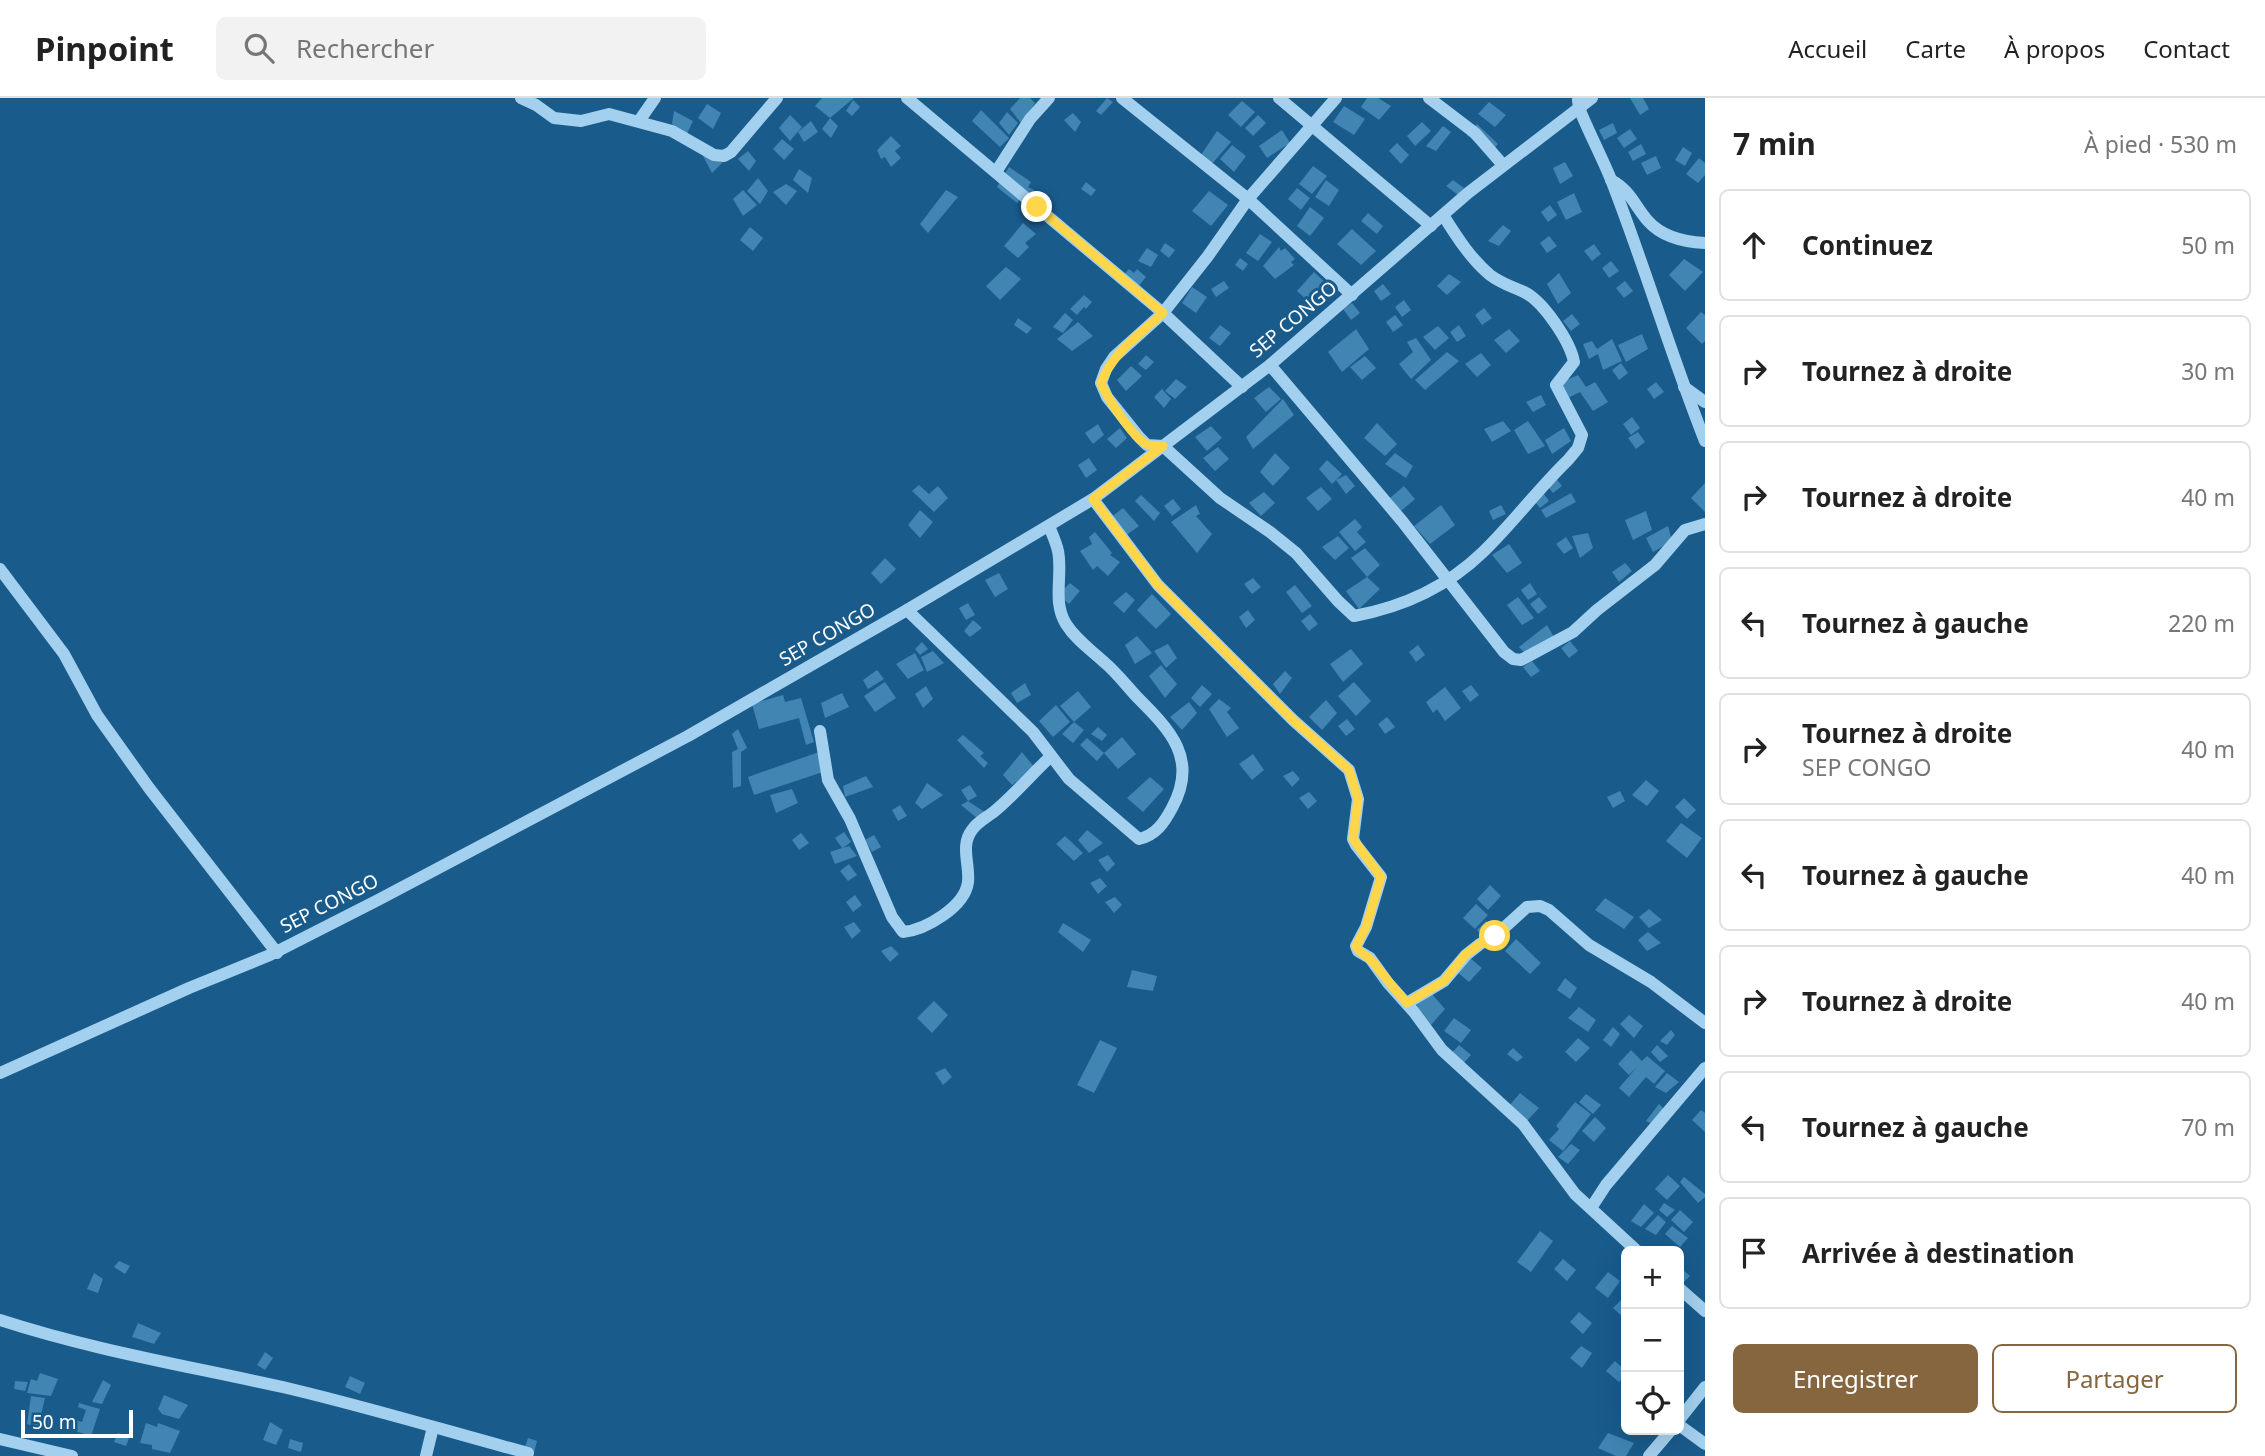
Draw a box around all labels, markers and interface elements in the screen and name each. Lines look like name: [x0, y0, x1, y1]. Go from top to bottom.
search box: [216, 17, 706, 80]
text: Pinpoint: [35, 26, 174, 71]
icon: search: [240, 29, 278, 67]
text: Rechercher: [296, 30, 434, 66]
text: Accueil: [1788, 32, 1867, 65]
text: Carte: [1905, 32, 1966, 65]
text: À propos: [2004, 32, 2105, 65]
text: Contact: [2143, 32, 2230, 65]
text: 7 min: [1733, 123, 1816, 164]
text: À pied · 530 m: [2084, 128, 2237, 160]
route end: [1021, 191, 1052, 222]
icon: ahead: [1735, 226, 1773, 264]
text: Continuez: [1802, 227, 1933, 263]
text: 50 m: [2181, 229, 2235, 261]
street label: SEP CONGO: [1244, 275, 1342, 363]
icon: right: [1735, 352, 1773, 390]
text: Tournez à droite: [1802, 353, 2012, 389]
text: 30 m: [2181, 355, 2235, 387]
icon: right: [1735, 478, 1773, 516]
text: Tournez à droite: [1802, 479, 2012, 515]
text: 40 m: [2181, 481, 2235, 513]
street label: SEP CONGO: [774, 596, 880, 672]
icon: left: [1735, 604, 1773, 642]
text: Tournez à gauche: [1802, 605, 2029, 641]
text: 220 m: [2168, 607, 2235, 639]
text: Tournez à droite: [1802, 715, 2012, 751]
icon: right: [1735, 730, 1773, 768]
text: 40 m: [2181, 733, 2235, 765]
text: SEP CONGO: [1802, 751, 1932, 783]
icon: left: [1735, 856, 1773, 894]
text: Tournez à gauche: [1802, 857, 2029, 893]
text: 40 m: [2181, 859, 2235, 891]
street label: SEP CONGO: [275, 867, 383, 939]
route start: [1479, 920, 1510, 951]
icon: right: [1735, 982, 1773, 1020]
text: Tournez à droite: [1802, 983, 2012, 1019]
text: 40 m: [2181, 985, 2235, 1017]
icon: left: [1735, 1108, 1773, 1146]
text: Tournez à gauche: [1802, 1109, 2029, 1145]
text: 70 m: [2181, 1111, 2235, 1143]
icon: arrive: [1735, 1234, 1773, 1272]
text: Arrivée à destination: [1802, 1235, 2075, 1271]
map controls: [1621, 1246, 1684, 1435]
button: +: [1621, 1246, 1684, 1309]
button: −: [1621, 1309, 1684, 1372]
button: Enregistrer: [1733, 1344, 1978, 1413]
button: Partager: [1992, 1344, 2237, 1413]
button: locate: [1621, 1372, 1684, 1435]
scale bar: [21, 1407, 133, 1439]
text: 50 m: [32, 1409, 76, 1435]

